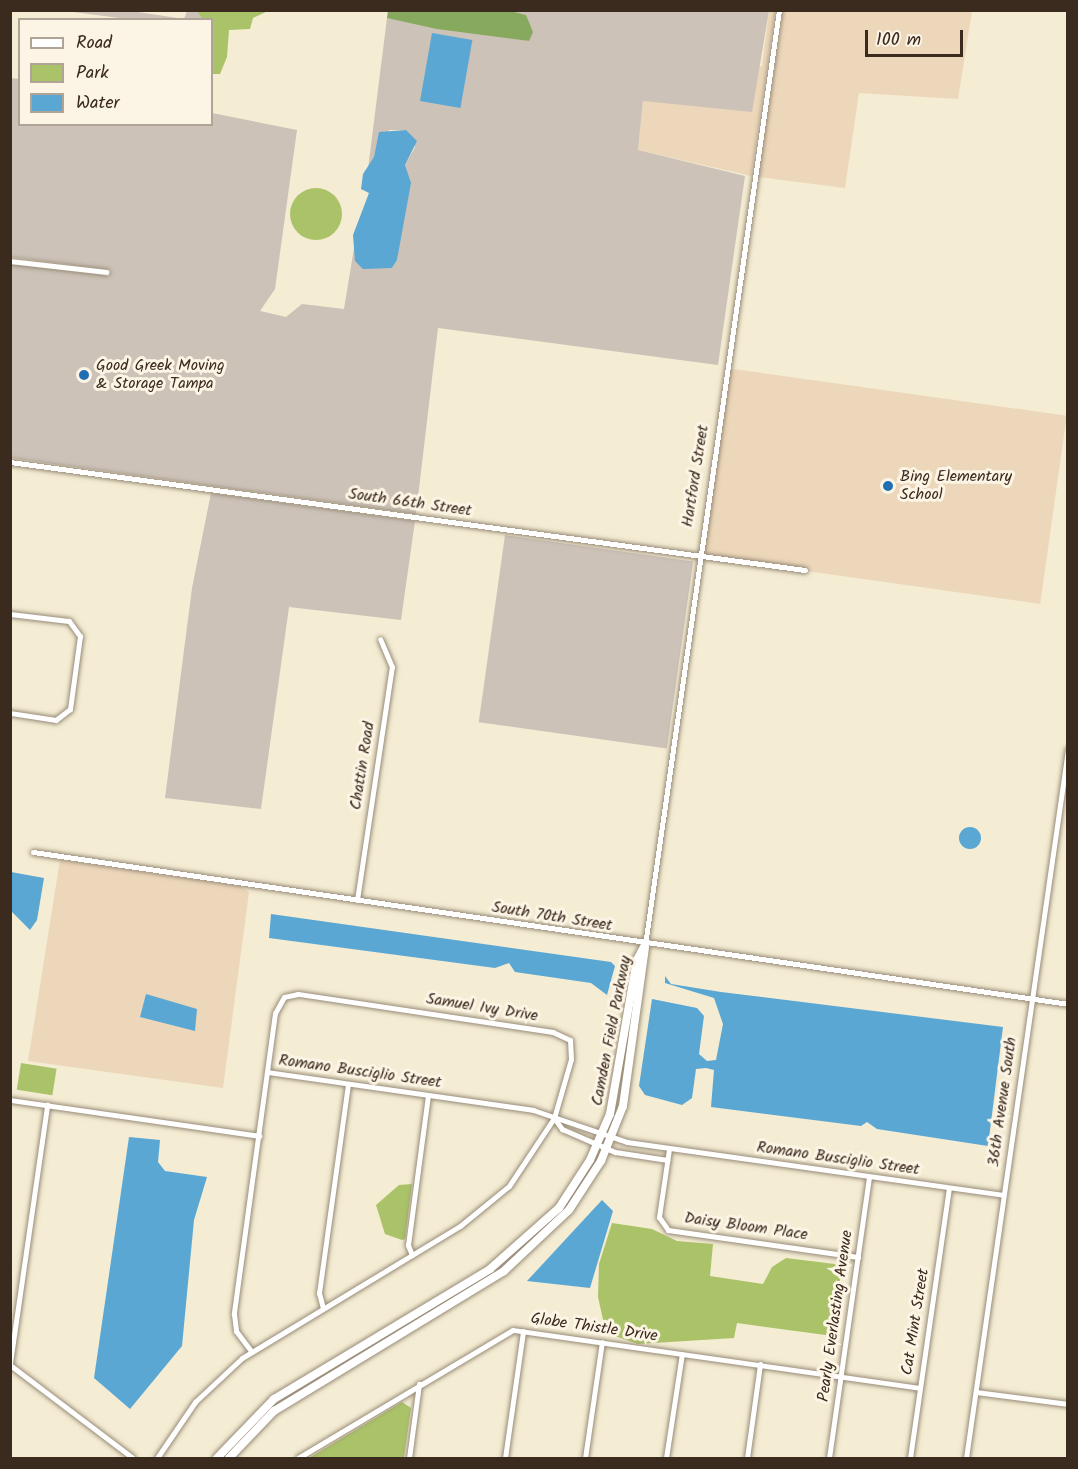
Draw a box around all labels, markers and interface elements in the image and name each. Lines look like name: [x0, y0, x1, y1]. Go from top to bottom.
legend: [18, 18, 213, 126]
scale bar: [868, 18, 966, 56]
text: 100 m: [876, 26, 921, 55]
text: Road: [76, 29, 112, 58]
text: Park: [76, 59, 109, 88]
text: Water: [76, 89, 120, 118]
place label: Good Greek Moving & Storage Tampa: [96, 356, 225, 394]
marker: Good Greek Moving & Storage Tampa: [77, 368, 91, 382]
street label: Hartford Street: [678, 424, 714, 528]
place label: Bing Elementary School: [900, 467, 1012, 505]
marker: Bing Elementary School: [881, 479, 895, 493]
street label: South 66th Street: [347, 485, 473, 521]
street label: Chattin Road: [347, 721, 379, 811]
street label: South 70th Street: [490, 898, 614, 936]
street label: Camden Field Parkway: [588, 954, 636, 1108]
street label: Samuel Ivy Drive: [425, 990, 539, 1026]
street label: 36th Avenue South: [984, 1036, 1022, 1168]
street label: Romano Busciglio Street: [277, 1051, 443, 1093]
street label: Romano Busciglio Street: [755, 1138, 921, 1180]
street label: Daisy Bloom Place: [683, 1209, 809, 1245]
street label: Pearly Everlasting Avenue: [814, 1229, 858, 1403]
street label: Cat Mint Street: [898, 1267, 934, 1377]
street label: Globe Thistle Drive: [529, 1310, 659, 1346]

